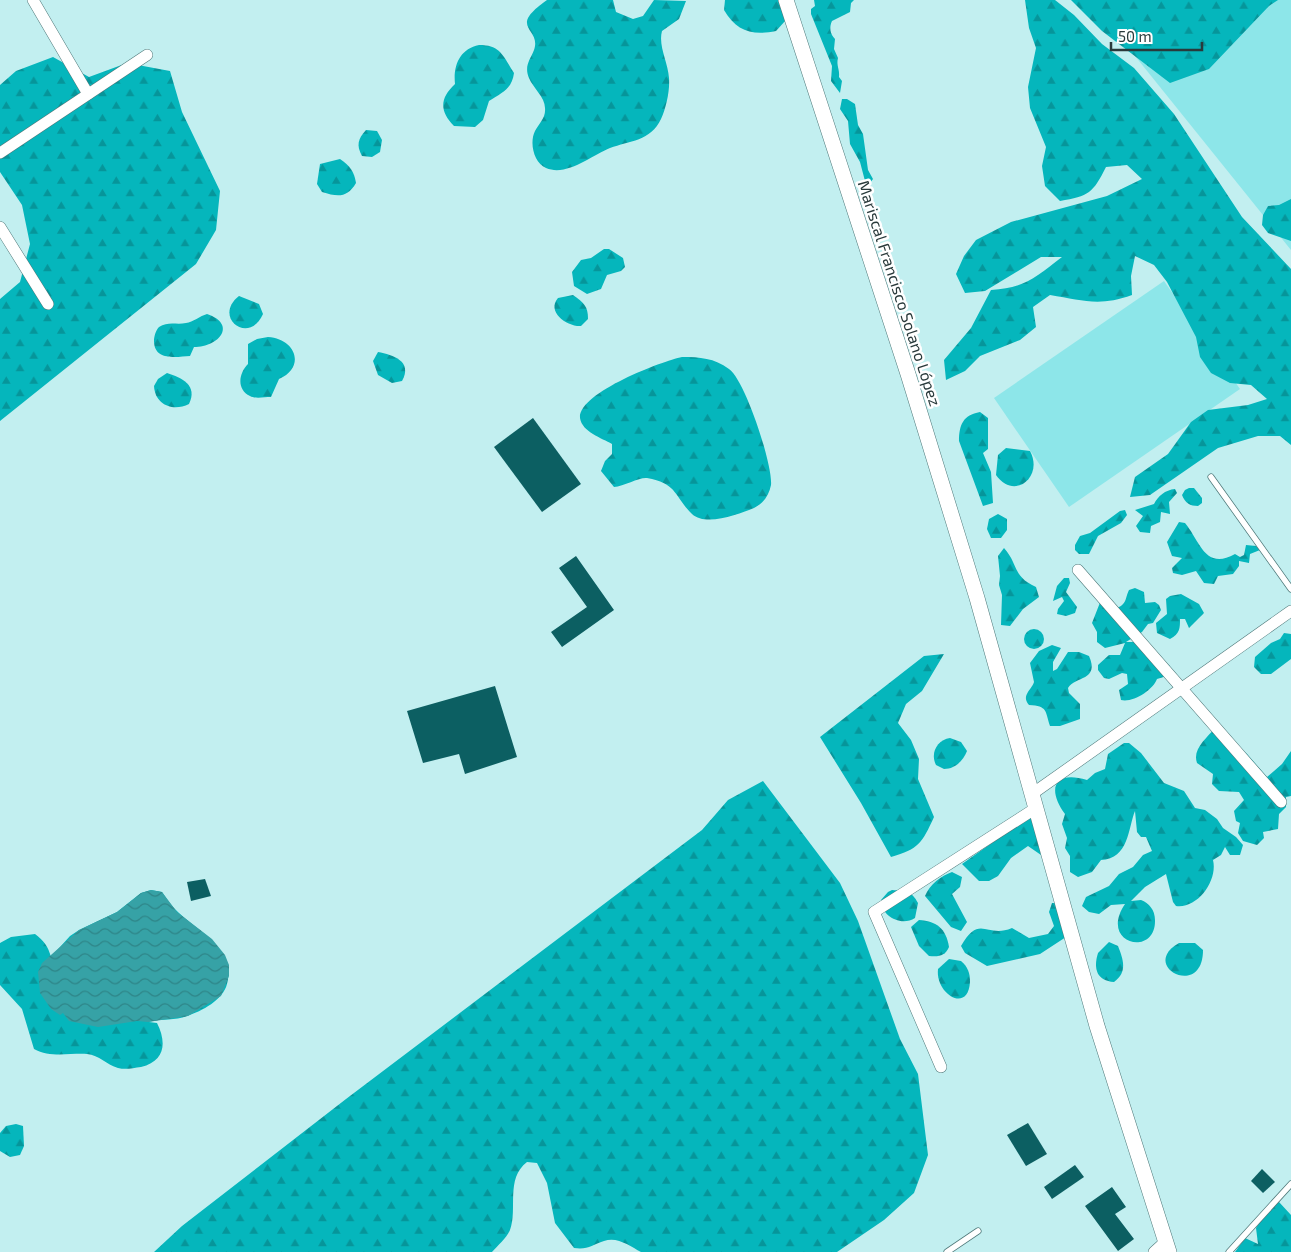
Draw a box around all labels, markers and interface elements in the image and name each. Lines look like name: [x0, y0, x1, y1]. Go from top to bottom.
scale bar: [1111, 20, 1202, 52]
text: 50 m: [1118, 27, 1152, 45]
street label: Mariscal Francisco Solano López: [855, 178, 945, 408]

